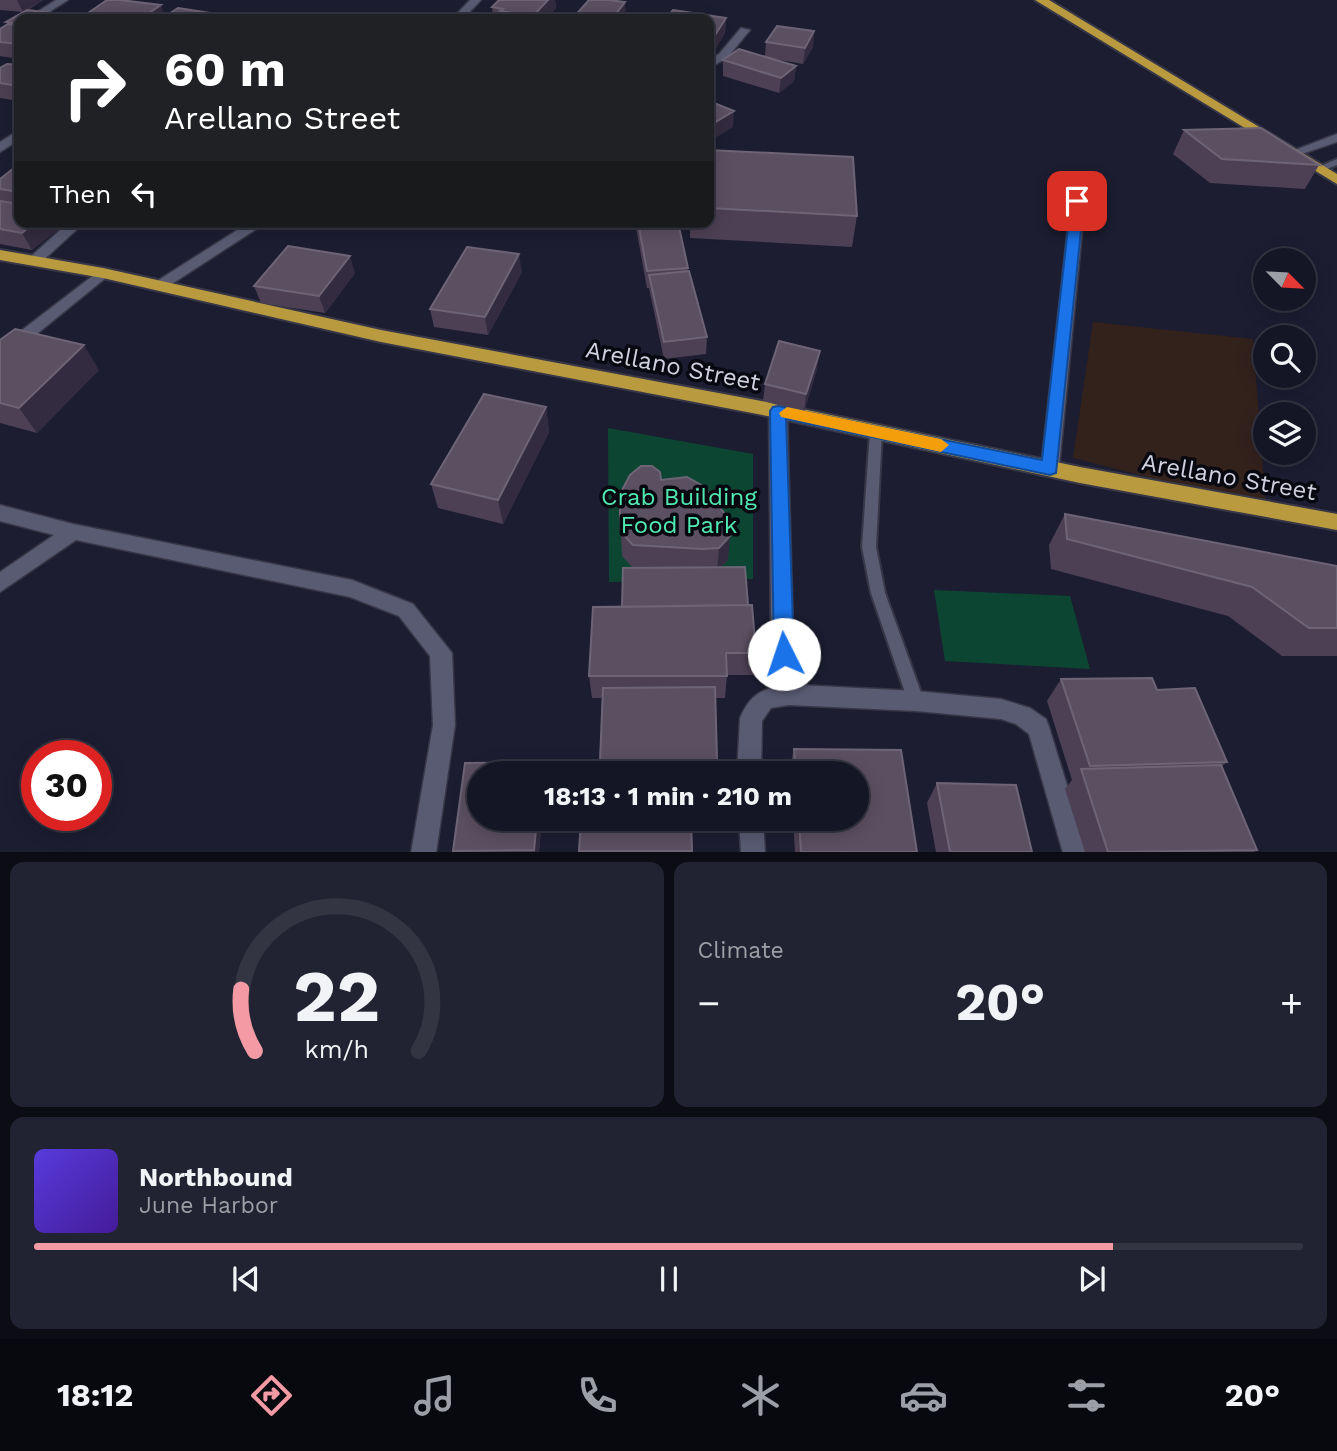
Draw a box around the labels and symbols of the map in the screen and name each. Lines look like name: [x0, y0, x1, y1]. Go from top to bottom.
pin: [1047, 171, 1107, 231]
north arrow: [1253, 248, 1316, 312]
street label: Arellano Street: [583, 335, 763, 397]
street label: Arellano Street: [1139, 448, 1319, 506]
park label: Crab Building Food Park: [601, 483, 757, 539]
position arrow: [747, 617, 821, 691]
speed limit sign: 30: [21, 740, 112, 831]

